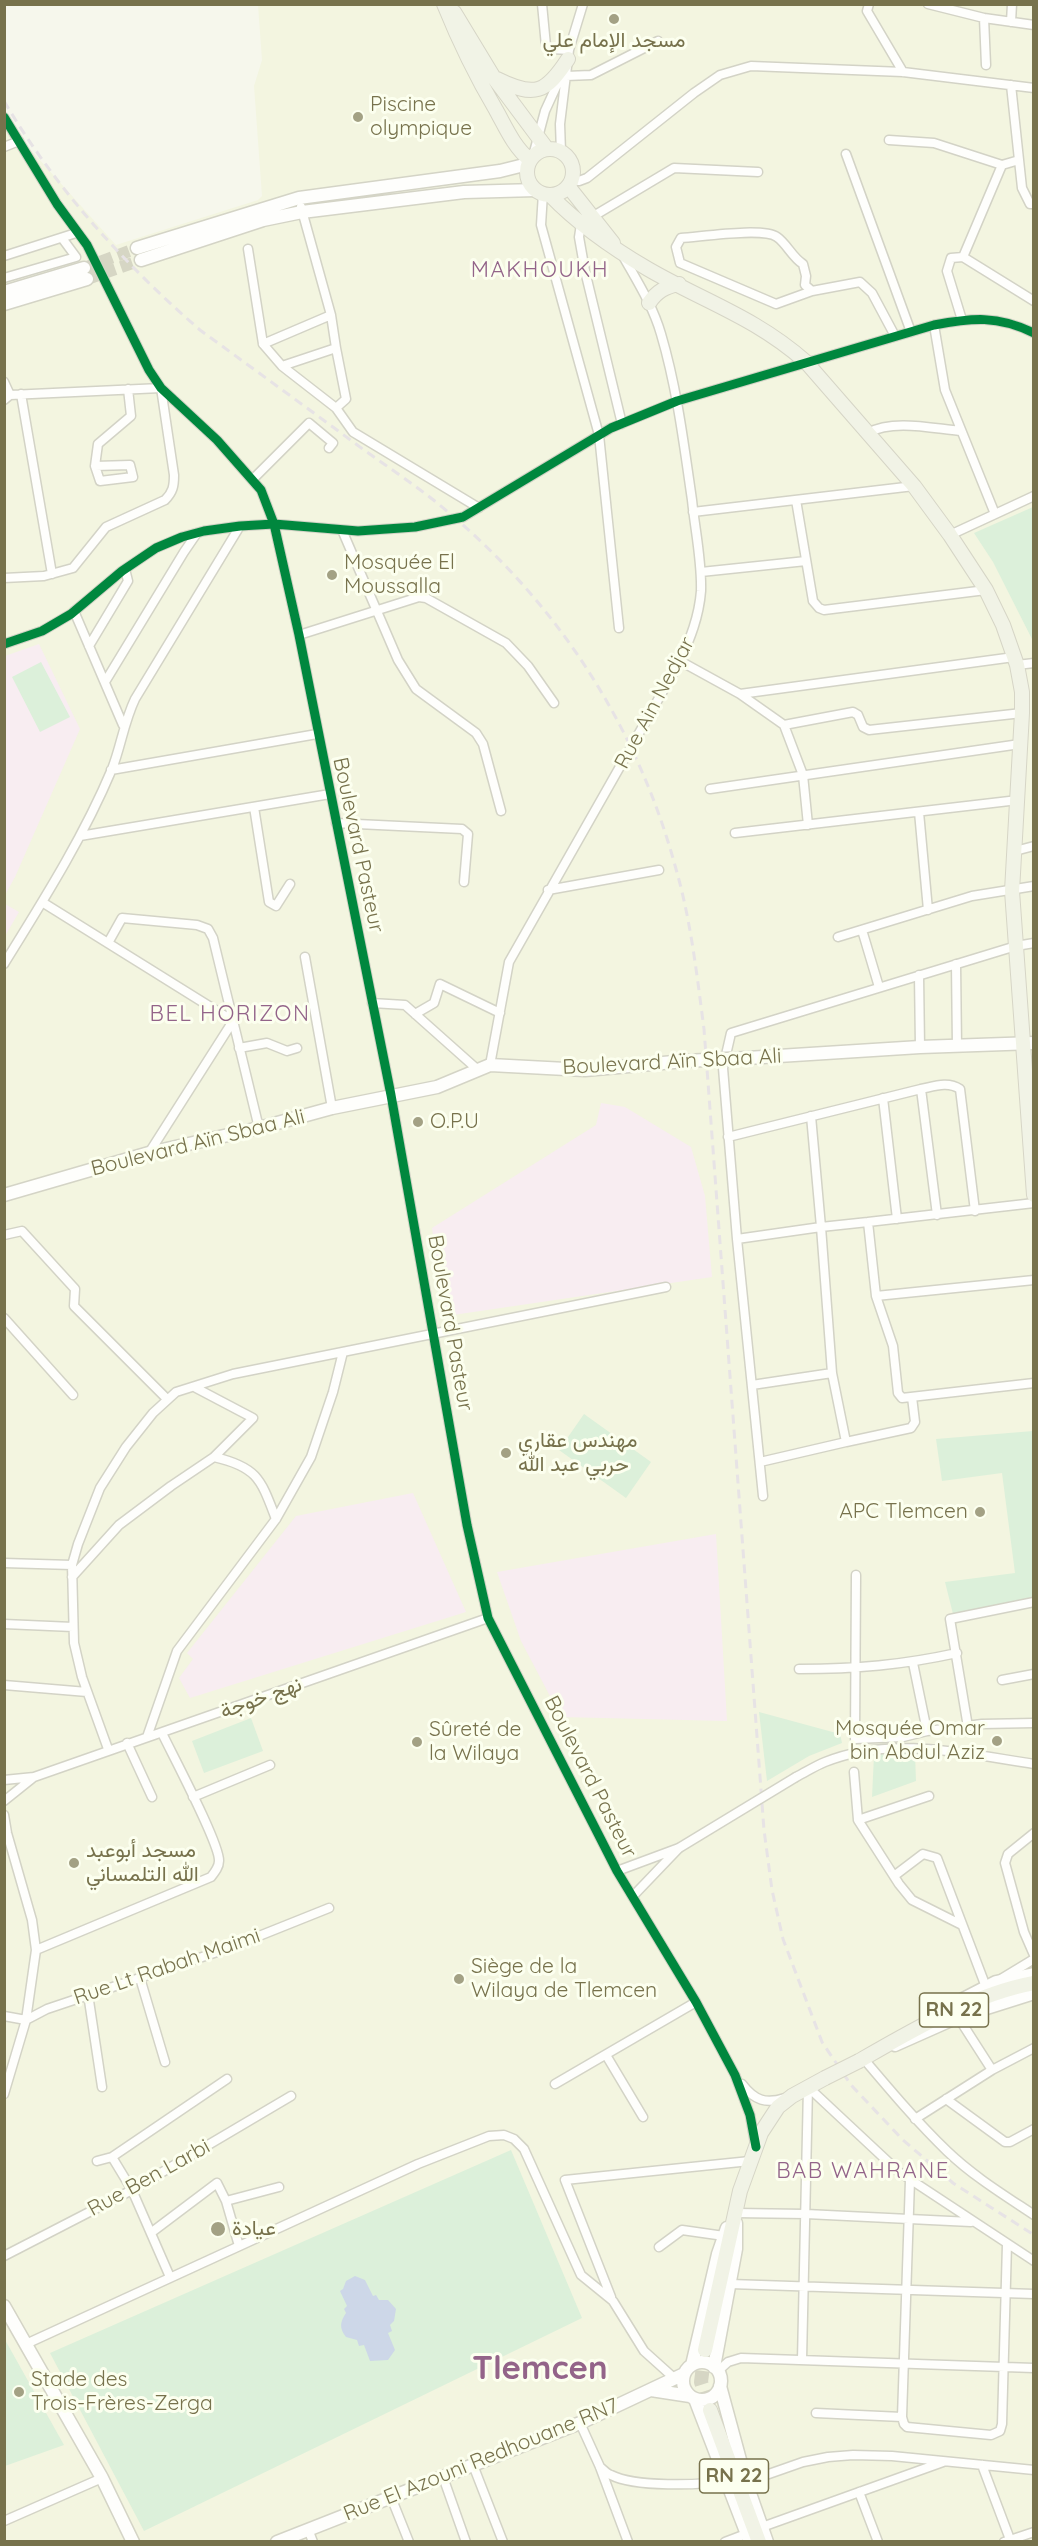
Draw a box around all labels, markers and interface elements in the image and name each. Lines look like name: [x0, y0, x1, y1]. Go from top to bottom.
marker: مسجد الإمام علي: [607, 12, 621, 26]
place label: مسجد الإمام علي: [542, 28, 686, 54]
place label: Piscine olympique: [370, 92, 472, 142]
marker: Piscine olympique: [351, 110, 365, 124]
district label: MAKHOUKH: [471, 257, 609, 283]
place label: Mosquée El Moussalla: [344, 550, 455, 600]
marker: Mosquée El Moussalla: [325, 568, 339, 582]
street label: Rue Ain Nedjar: [610, 633, 700, 773]
street label: Boulevard Pasteur: [327, 755, 389, 935]
district label: BEL HORIZON: [150, 1001, 310, 1027]
street label: Boulevard Aïn Sbaa Ali: [562, 1044, 782, 1080]
street label: Boulevard Aïn Sbaa Ali: [89, 1104, 307, 1182]
place label: O.P.U: [430, 1109, 479, 1135]
marker: O.P.U: [411, 1115, 425, 1129]
street label: Boulevard Pasteur: [422, 1233, 478, 1413]
place label: مهندس عقاري حربي عبد الله: [518, 1428, 637, 1478]
marker: مهندس عقاري حربي عبد الله: [499, 1446, 513, 1460]
place label: APC Tlemcen: [839, 1499, 968, 1525]
marker: APC Tlemcen: [973, 1505, 987, 1519]
street label: نهج خوجة: [217, 1672, 305, 1724]
street label: Boulevard Pasteur: [538, 1692, 642, 1862]
place label: Mosquée Omar bin Abdul Aziz: [835, 1716, 985, 1766]
place label: Sûreté de la Wilaya: [429, 1717, 521, 1767]
marker: Mosquée Omar bin Abdul Aziz: [990, 1734, 1004, 1748]
marker: Sûreté de la Wilaya: [410, 1735, 424, 1749]
place label: مسجد أبوعبد الله التلمساني: [86, 1838, 199, 1888]
marker: مسجد أبوعبد الله التلمساني: [67, 1856, 81, 1870]
street label: Rue Lt Rabah Maimi: [70, 1923, 264, 2011]
place label: Siège de la Wilaya de Tlemcen: [471, 1954, 657, 2004]
marker: Siège de la Wilaya de Tlemcen: [452, 1972, 466, 1986]
road number: RN 22: [920, 1993, 988, 2027]
street label: Rue Ben Larbi: [83, 2134, 215, 2222]
district label: BAB WAHRANE: [776, 2158, 950, 2184]
place label: عيادة: [232, 2216, 276, 2242]
marker: عيادة: [209, 2220, 227, 2238]
district label: Tlemcen: [472, 2349, 608, 2389]
place label: Stade des Trois-Frères-Zerga: [31, 2367, 213, 2417]
marker: Stade des Trois-Frères-Zerga: [12, 2385, 26, 2399]
street label: Rue El Azouni Redhouane RN7: [340, 2393, 622, 2527]
road number: RN 22: [700, 2459, 768, 2493]

